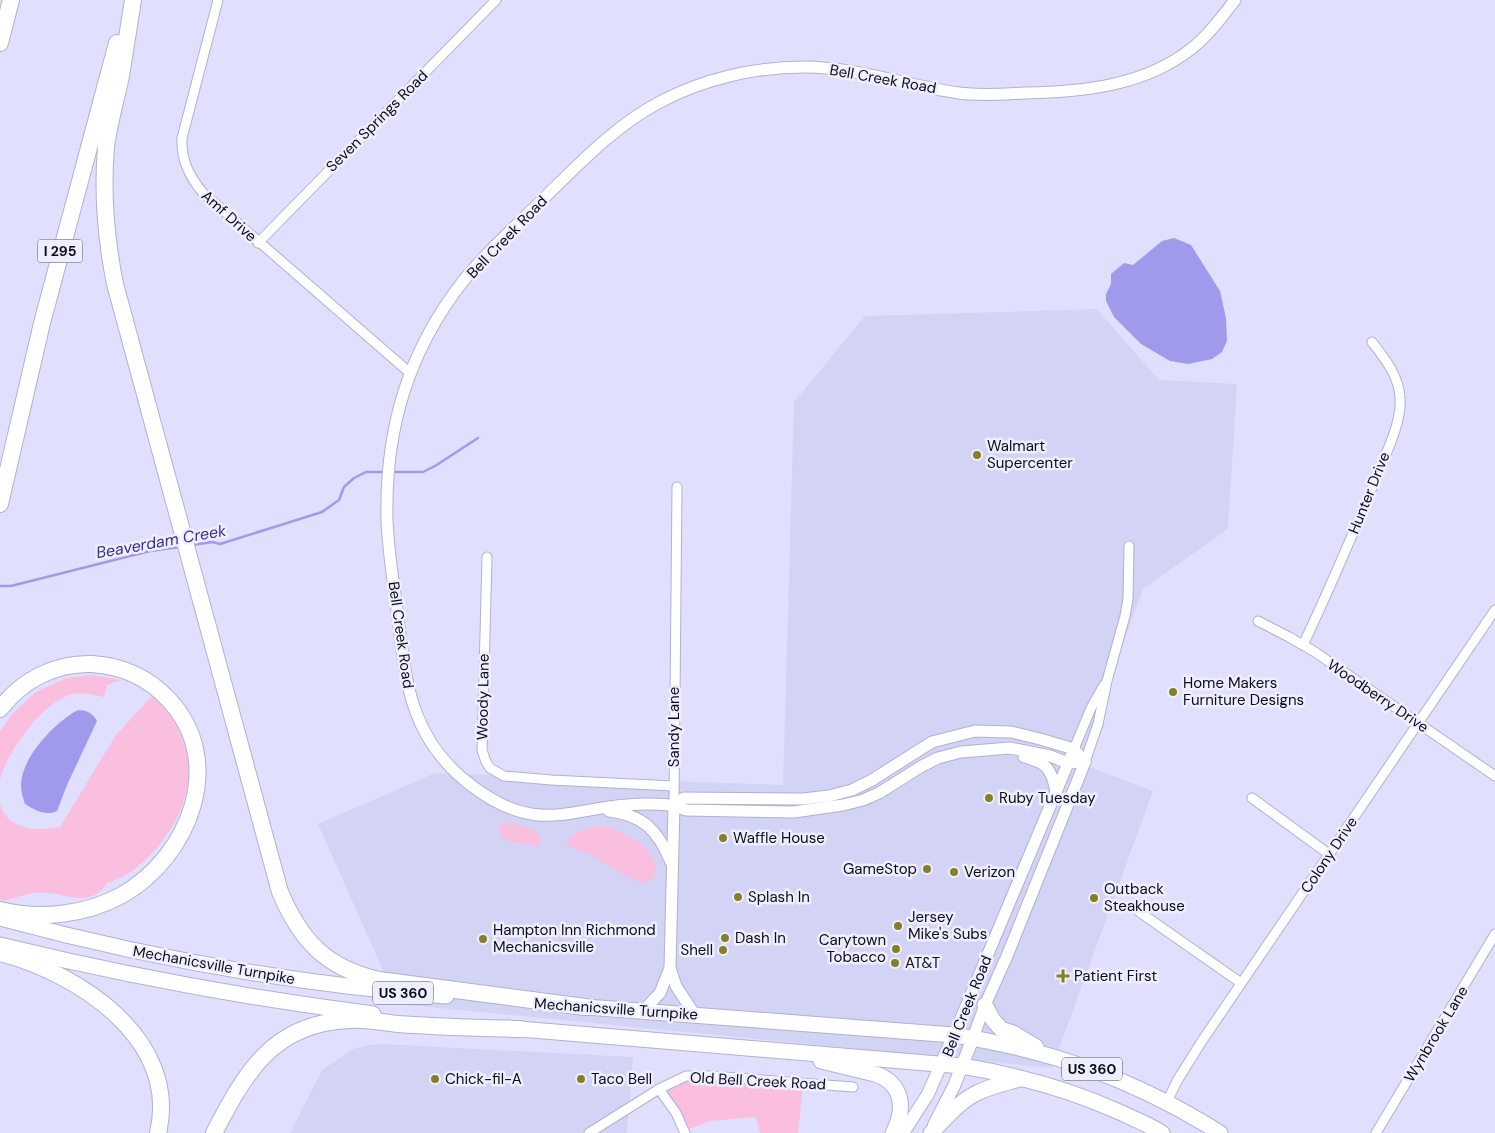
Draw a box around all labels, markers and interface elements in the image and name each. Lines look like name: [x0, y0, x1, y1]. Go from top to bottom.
street label: Bell Creek Road: [828, 60, 938, 98]
street label: Seven Springs Road: [322, 66, 432, 176]
street label: Amf Drive: [197, 186, 261, 246]
street label: Bell Creek Road: [462, 191, 552, 283]
road number: I 295: [38, 240, 82, 262]
place label: Walmart Supercenter: [987, 436, 1073, 473]
marker: Walmart Supercenter: [971, 449, 983, 461]
street label: Hunter Drive: [1343, 449, 1395, 537]
water label: Beaverdam Creek: [94, 520, 228, 563]
street label: Bell Creek Road: [384, 580, 418, 690]
street label: Woody Lane: [472, 654, 494, 740]
street label: Woodberry Drive: [1324, 655, 1432, 737]
place label: Home Makers Furniture Designs: [1183, 673, 1304, 710]
marker: Home Makers Furniture Designs: [1167, 686, 1179, 698]
street label: Sandy Lane: [664, 687, 684, 767]
place label: Ruby Tuesday: [999, 788, 1096, 808]
marker: Ruby Tuesday: [983, 792, 995, 804]
street label: Colony Drive: [1296, 813, 1362, 897]
place label: Waffle House: [733, 828, 825, 848]
marker: Waffle House: [717, 832, 729, 844]
place label: GameStop: [843, 859, 917, 879]
place label: Verizon: [964, 862, 1015, 882]
marker: GameStop: [921, 863, 933, 875]
marker: Verizon: [948, 866, 960, 878]
place label: Outback Steakhouse: [1104, 879, 1185, 916]
place label: Splash In: [748, 887, 810, 907]
marker: Splash In: [732, 891, 744, 903]
marker: Outback Steakhouse: [1088, 892, 1100, 904]
place label: Jersey Mike's Subs: [908, 907, 987, 944]
place label: Hampton Inn Richmond Mechanicsville: [493, 920, 656, 957]
marker: Jersey Mike's Subs: [892, 920, 904, 932]
place label: Dash In: [735, 928, 786, 948]
place label: Carytown Tobacco: [819, 930, 886, 967]
marker: Dash In: [719, 932, 731, 944]
marker: Hampton Inn Richmond Mechanicsville: [477, 933, 489, 945]
place label: Shell: [680, 940, 713, 960]
street label: Mechanicsville Turnpike: [131, 941, 297, 989]
marker: Carytown Tobacco: [890, 943, 902, 955]
marker: Shell: [717, 944, 729, 956]
street label: Bell Creek Road: [938, 952, 996, 1060]
place label: AT&T: [905, 953, 940, 973]
marker: AT&T: [889, 957, 901, 969]
place label: Patient First: [1074, 966, 1157, 986]
marker: Patient First: [1056, 969, 1070, 983]
road number: US 360: [373, 981, 433, 1004]
street label: Wynbrook Lane: [1399, 982, 1473, 1086]
street label: Mechanicsville Turnpike: [533, 993, 699, 1025]
road number: US 360: [1062, 1058, 1122, 1080]
street label: Old Bell Creek Road: [689, 1067, 827, 1095]
place label: Chick-fil-A: [445, 1069, 522, 1089]
place label: Taco Bell: [591, 1069, 652, 1089]
marker: Chick-fil-A: [429, 1073, 441, 1085]
marker: Taco Bell: [575, 1073, 587, 1085]

